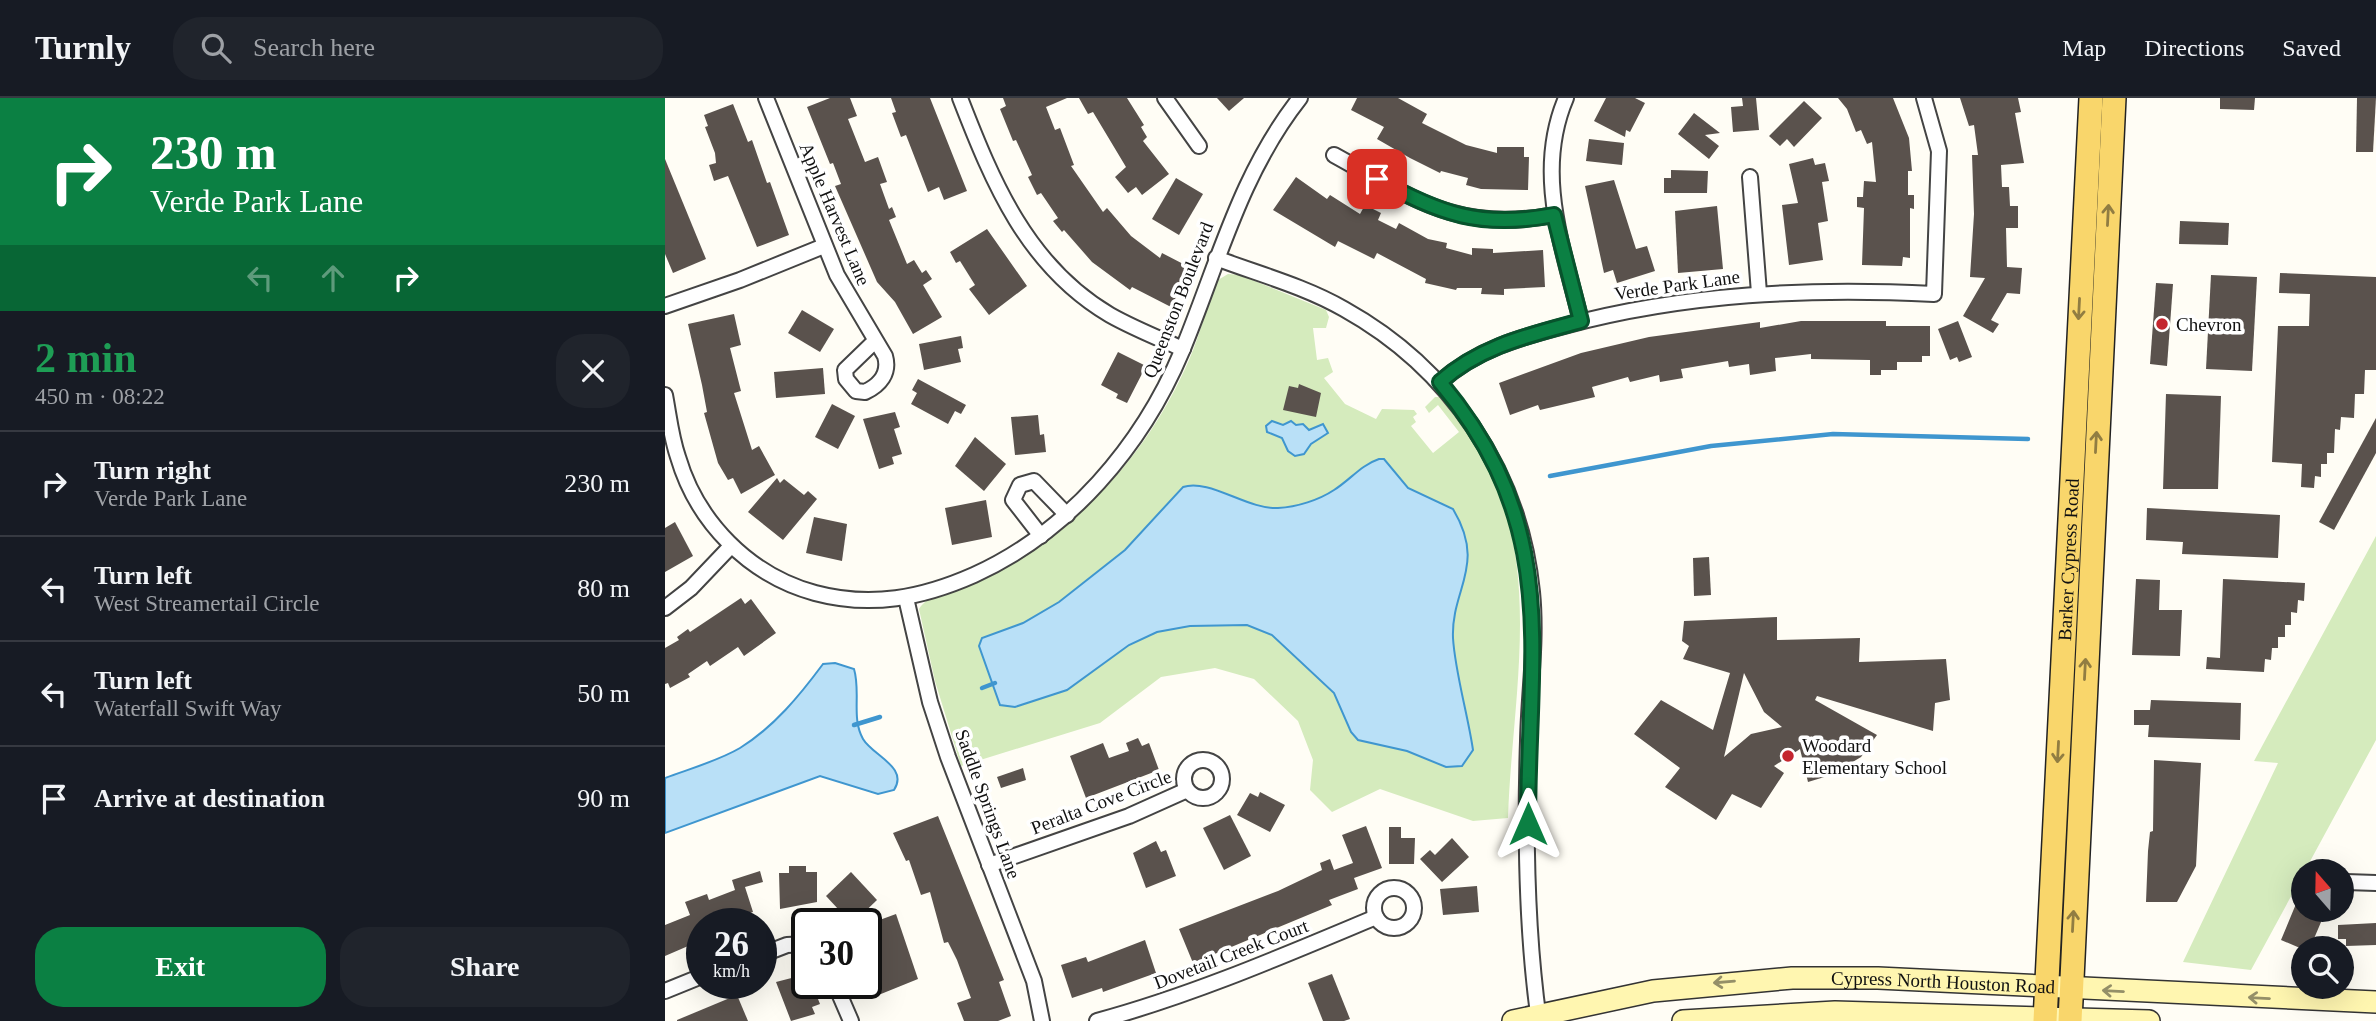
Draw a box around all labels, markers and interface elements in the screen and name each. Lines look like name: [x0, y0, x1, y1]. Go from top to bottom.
search box: [173, 17, 663, 80]
icon: search: [197, 29, 235, 67]
text: Turnly: [35, 30, 131, 66]
text: Search here: [253, 33, 375, 62]
text: Map: [2062, 35, 2106, 61]
text: Directions: [2144, 35, 2244, 61]
text: Saved: [2282, 35, 2341, 61]
text: 230 m: [150, 125, 277, 180]
icon: right: [35, 126, 126, 217]
street label: Apple Harvest Lane: [795, 139, 875, 289]
pin: [1347, 149, 1407, 209]
icon: arrive: [1358, 160, 1396, 198]
text: Verde Park Lane: [150, 183, 363, 219]
one-way arrow: [2101, 204, 2114, 227]
street label: Queenston Boulevard: [1139, 219, 1218, 381]
icon: left: [241, 259, 279, 297]
icon: ahead: [314, 259, 352, 297]
icon: right: [387, 259, 425, 297]
street label: Verde Park Lane: [1613, 266, 1741, 304]
one-way arrow: [2073, 297, 2086, 320]
place label: Chevron: [2176, 314, 2242, 335]
marker: Chevron: [2154, 316, 2170, 332]
button: close: [556, 334, 630, 408]
text: 2 min: [35, 335, 137, 381]
text: 450 m · 08:22: [35, 384, 165, 409]
one-way arrow: [2089, 431, 2102, 454]
text: Turn right: [94, 456, 211, 485]
icon: right: [35, 465, 73, 503]
text: 230 m: [564, 469, 630, 498]
street label: Barker Cypress Road: [2053, 477, 2083, 641]
text: Verde Park Lane: [94, 486, 247, 511]
text: Turn left: [94, 561, 192, 590]
icon: left: [35, 570, 73, 608]
text: 80 m: [577, 574, 630, 603]
text: West Streamertail Circle: [94, 591, 320, 616]
one-way arrow: [2079, 658, 2092, 681]
text: Turn left: [94, 666, 192, 695]
icon: left: [35, 675, 73, 713]
text: 50 m: [577, 679, 630, 708]
text: Waterfall Swift Way: [94, 696, 281, 721]
street label: Saddle Springs Lane: [951, 727, 1025, 881]
place label: Woodard Elementary School: [1802, 735, 1947, 778]
one-way arrow: [2051, 740, 2064, 763]
marker: Woodard Elementary School: [1780, 748, 1796, 764]
street label: Peralta Cove Circle: [1028, 766, 1174, 838]
icon: arrive: [35, 780, 73, 818]
text: Arrive at destination: [94, 784, 325, 813]
text: 90 m: [577, 784, 630, 813]
position arrow: [1491, 787, 1565, 861]
north arrow: [2291, 859, 2354, 922]
map controls: [2291, 859, 2354, 999]
speed limit sign: 30: [791, 908, 882, 999]
one-way arrow: [2067, 910, 2080, 933]
street label: Dovetail Creek Court: [1151, 915, 1312, 993]
text: 26: [714, 925, 749, 964]
button: Exit: [35, 927, 326, 1007]
button: Share: [340, 927, 630, 1007]
button: search: [2291, 936, 2354, 999]
text: km/h: [713, 961, 750, 981]
street label: Cypress North Houston Road: [1831, 967, 2056, 997]
one-way arrow: [1713, 976, 1736, 989]
one-way arrow: [2101, 985, 2124, 998]
one-way arrow: [2248, 991, 2271, 1004]

